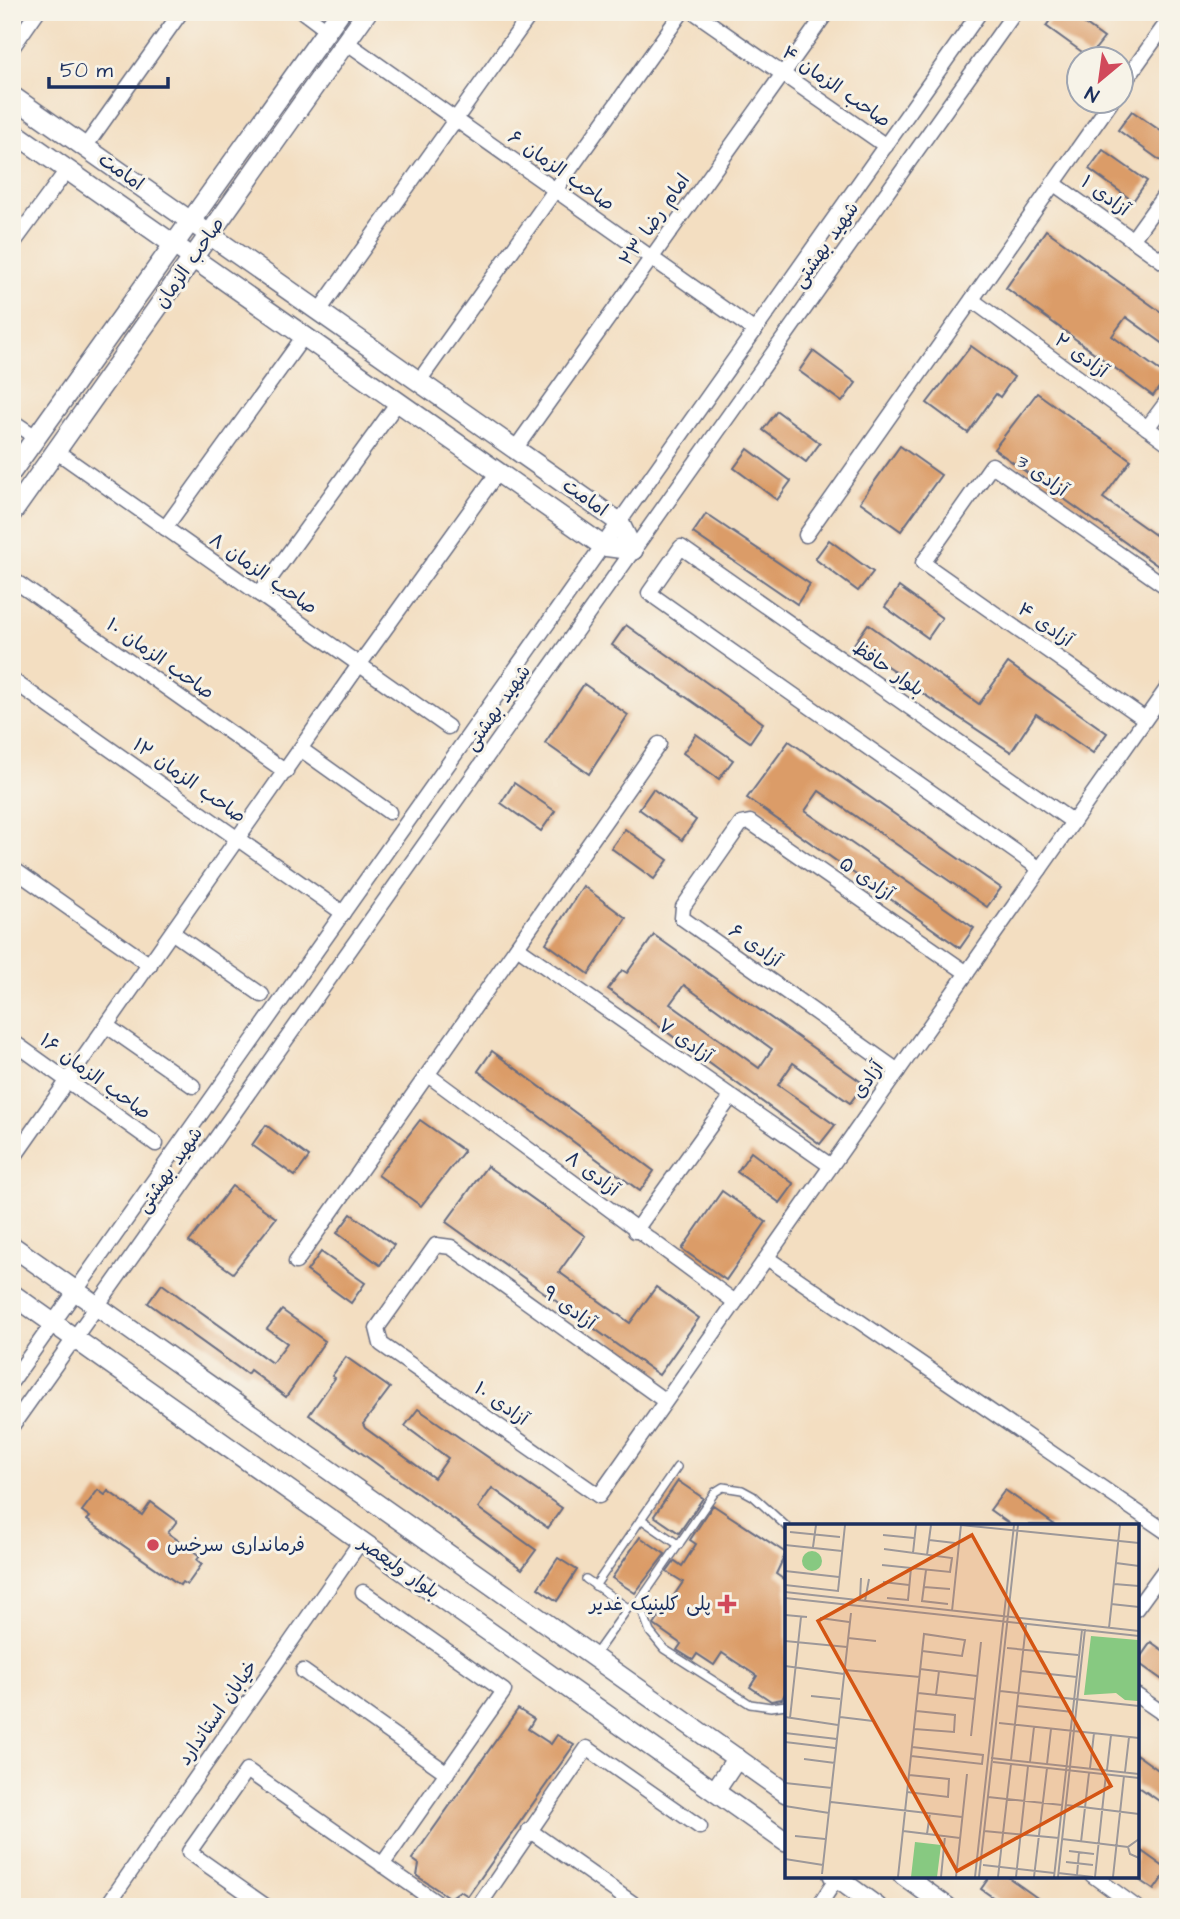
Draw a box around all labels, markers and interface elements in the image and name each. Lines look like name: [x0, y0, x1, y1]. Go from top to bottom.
street label: صاحب الزمان ۴: [776, 39, 896, 135]
scale bar: [49, 46, 168, 90]
north arrow: [1064, 46, 1134, 116]
text: 50 m: [60, 56, 114, 85]
text: N: [1081, 79, 1104, 108]
street label: صاحب الزمان ۶: [502, 124, 620, 218]
street label: امامت: [93, 147, 149, 197]
street label: امام رضا ۲۳: [613, 168, 697, 272]
street label: آزادی ۱: [1075, 169, 1136, 224]
street label: شهید بهشتی: [786, 196, 866, 294]
street label: صاحب الزمان: [149, 212, 231, 314]
street label: آزادی ۲: [1049, 327, 1115, 386]
street label: آزادی 3: [1011, 448, 1074, 504]
street label: امامت: [557, 473, 613, 523]
street label: صاحب الزمان ۸: [203, 527, 323, 621]
street label: آزادی ۴: [1012, 596, 1079, 655]
street label: صاحب الزمان ۱۰: [101, 612, 219, 706]
street label: بلوار حافظ: [847, 635, 929, 703]
street label: شهید بهشتی: [458, 659, 538, 757]
street label: صاحب الزمان ۱۲: [127, 732, 251, 830]
street label: آزادی ۵: [833, 850, 900, 908]
street label: آزادی ۶: [723, 918, 788, 975]
street label: آزادی ۷: [652, 1012, 719, 1070]
street label: صاحب الزمان ۱۶: [34, 1027, 156, 1127]
street label: آزادی: [845, 1055, 891, 1104]
street label: شهید بهشتی: [130, 1121, 210, 1219]
street label: آزادی ۸: [559, 1145, 626, 1204]
street label: آزادی ۹: [537, 1280, 602, 1337]
street label: آزادی ۱۰: [468, 1375, 535, 1433]
inset map: [785, 1524, 1138, 1877]
street label: بلوار ولیعصر: [351, 1529, 445, 1606]
place label: فرمانداری سرخس: [167, 1532, 305, 1559]
marker: فرمانداری سرخس: [145, 1537, 161, 1553]
place label: پلی کلینیک غدیر: [588, 1591, 711, 1618]
marker: پلی کلینیک غدیر: [717, 1594, 737, 1614]
street label: خیابان استاندارد: [172, 1655, 264, 1771]

